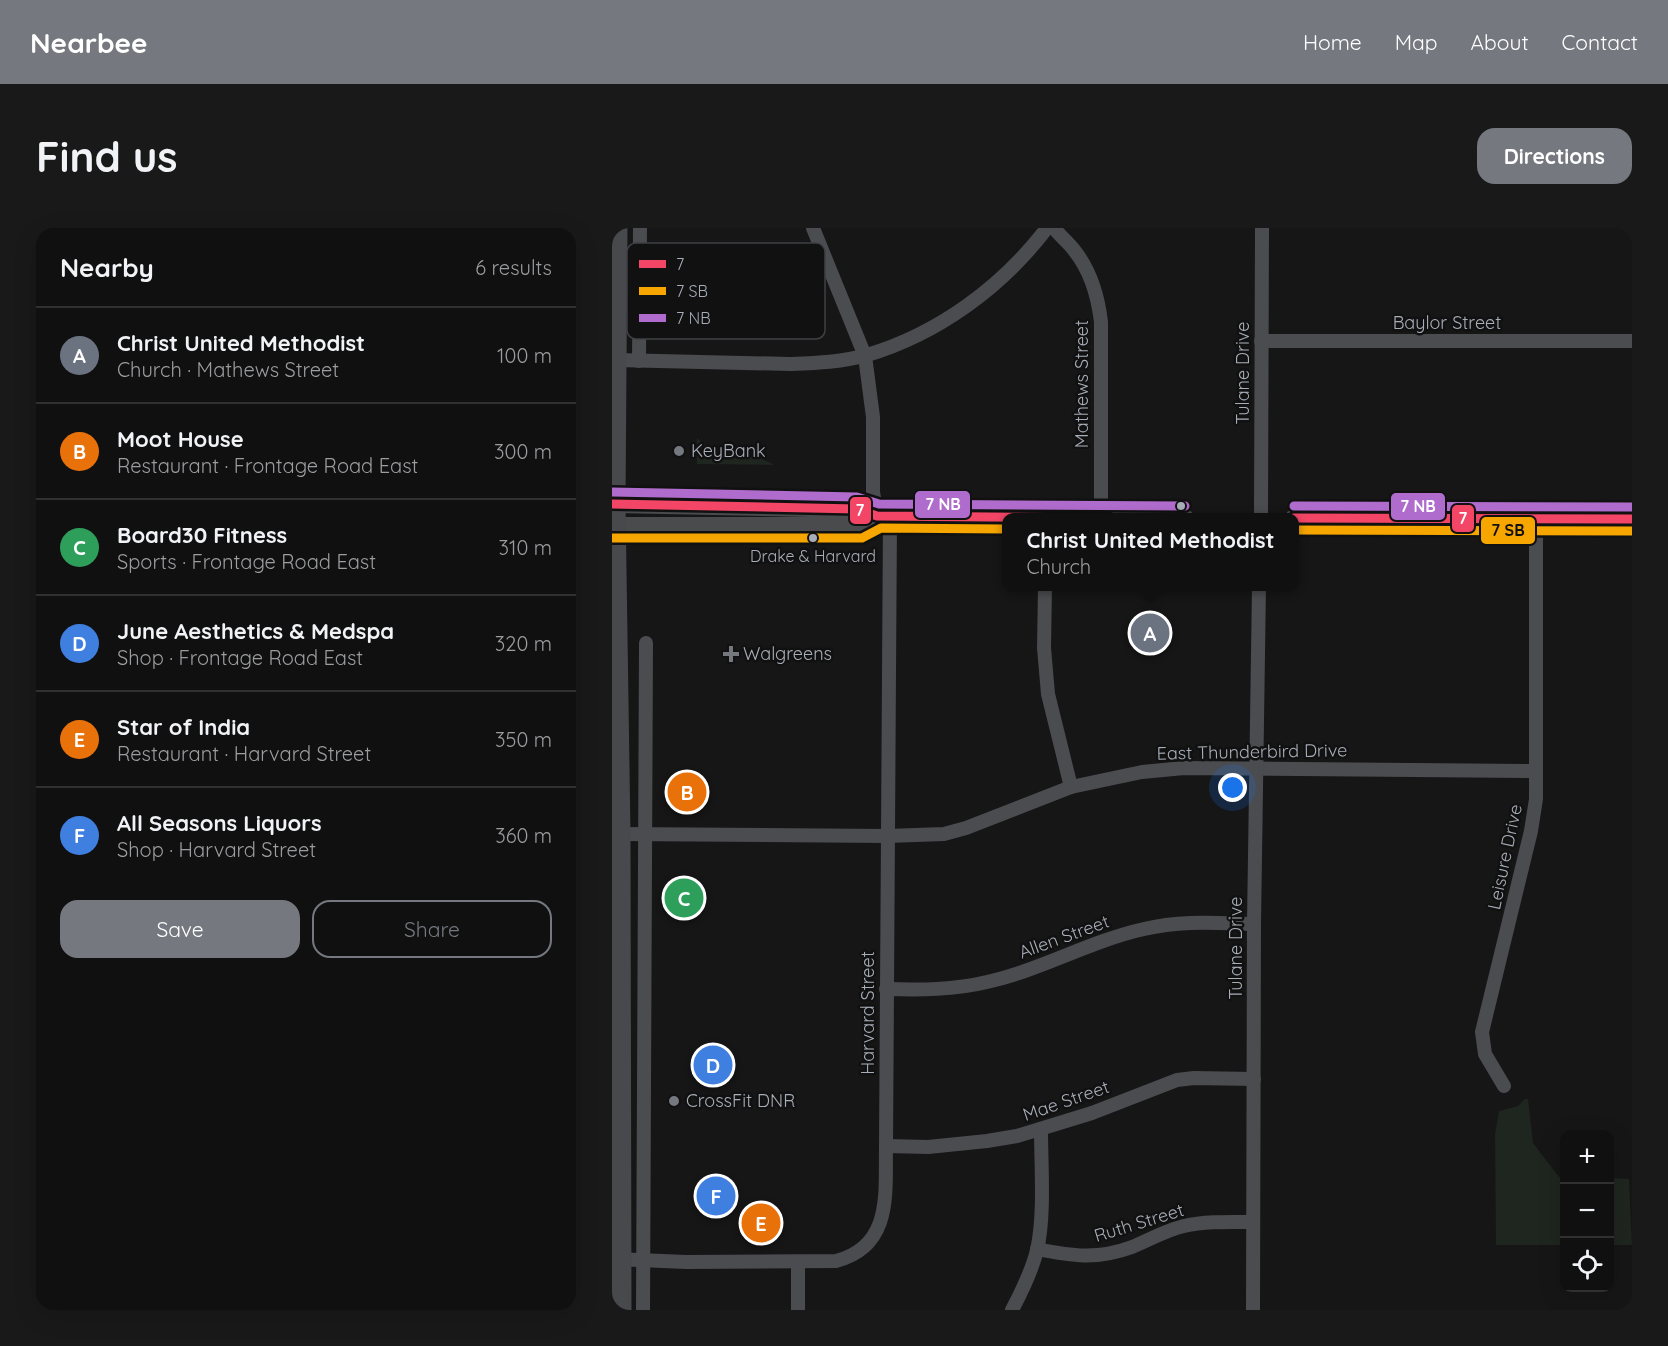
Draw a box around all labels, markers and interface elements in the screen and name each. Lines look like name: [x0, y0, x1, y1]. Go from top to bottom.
text: Nearbee: [30, 25, 148, 60]
text: Home: [1303, 29, 1362, 55]
text: Map: [1395, 29, 1438, 55]
text: About: [1471, 29, 1529, 55]
text: Contact: [1562, 29, 1638, 55]
button: Directions: [1477, 128, 1632, 184]
text: Find us: [36, 130, 178, 183]
legend: [627, 243, 825, 339]
text: Nearby: [60, 251, 154, 284]
text: 7: [676, 254, 684, 274]
text: 6 results: [475, 255, 552, 280]
text: 7 SB: [676, 281, 708, 301]
text: 7 NB: [676, 308, 711, 328]
street label: Baylor Street: [1393, 311, 1501, 334]
street label: Mathews Street: [1070, 320, 1093, 448]
street label: Tulane Drive: [1231, 322, 1254, 424]
text: Christ United Methodist: [117, 329, 365, 357]
text: A: [73, 343, 86, 368]
text: 100 m: [497, 343, 552, 368]
text: Church · Mathews Street: [117, 357, 339, 382]
text: Moot House: [117, 425, 244, 453]
text: B: [73, 439, 86, 464]
text: 300 m: [494, 439, 552, 464]
place label: KeyBank: [691, 439, 766, 462]
marker: KeyBank: [672, 444, 686, 458]
text: Restaurant · Frontage Road East: [117, 453, 418, 478]
line badge: 7 NB: [914, 490, 971, 519]
line badge: 7 NB: [1390, 492, 1446, 521]
text: 7 NB: [925, 494, 961, 514]
line badge: 7: [849, 496, 872, 525]
text: 7 NB: [1400, 496, 1436, 516]
text: 7: [856, 500, 865, 520]
unlabelled marker: [1175, 500, 1187, 512]
line badge: 7: [1451, 504, 1475, 533]
text: 7: [1459, 508, 1468, 528]
popup: [1002, 513, 1299, 591]
line badge: 7 SB: [1480, 516, 1536, 545]
text: 7 SB: [1491, 520, 1525, 540]
text: Board30 Fitness: [117, 521, 287, 549]
text: Christ United Methodist: [1026, 526, 1275, 554]
marker: Drake & Harvard: [807, 532, 819, 544]
text: C: [73, 535, 86, 560]
text: 310 m: [499, 535, 552, 560]
place label: Drake & Harvard: [750, 546, 876, 566]
text: Sports · Frontage Road East: [117, 549, 376, 574]
text: Church: [1026, 554, 1091, 579]
pin: A: [1130, 610, 1170, 656]
text: June Aesthetics & Medspa: [117, 617, 394, 645]
text: D: [72, 631, 87, 656]
text: 320 m: [495, 631, 552, 656]
place label: Walgreens: [743, 642, 832, 665]
text: Shop · Frontage Road East: [117, 645, 363, 670]
marker: Walgreens: [724, 647, 738, 661]
text: Star of India: [117, 713, 250, 741]
text: E: [74, 727, 85, 752]
text: 350 m: [495, 727, 552, 752]
street label: East Thunderbird Drive: [1156, 738, 1348, 765]
text: Restaurant · Harvard Street: [117, 741, 371, 766]
pin: B: [668, 770, 706, 814]
your location: [1218, 773, 1247, 802]
street label: Leisure Drive: [1482, 802, 1527, 912]
text: All Seasons Liquors: [117, 809, 322, 837]
text: F: [74, 823, 85, 848]
text: 360 m: [495, 823, 552, 848]
text: Shop · Harvard Street: [117, 837, 316, 862]
pin: C: [664, 876, 704, 920]
street label: Tulane Drive: [1224, 897, 1247, 999]
button: Save: [60, 900, 300, 958]
button: Share: [312, 900, 552, 958]
street label: Allen Street: [1016, 910, 1112, 963]
street label: Harvard Street: [856, 951, 879, 1075]
pin: D: [694, 1042, 732, 1088]
street label: Mae Street: [1020, 1075, 1112, 1126]
place label: CrossFit DNR: [686, 1089, 795, 1112]
marker: CrossFit DNR: [667, 1094, 681, 1108]
map controls: [1560, 1130, 1614, 1292]
button: +: [1560, 1130, 1614, 1184]
pin: F: [696, 1174, 736, 1218]
button: −: [1560, 1184, 1614, 1238]
street label: Ruth Street: [1091, 1198, 1186, 1247]
pin: E: [742, 1200, 780, 1246]
button: locate: [1560, 1238, 1614, 1292]

